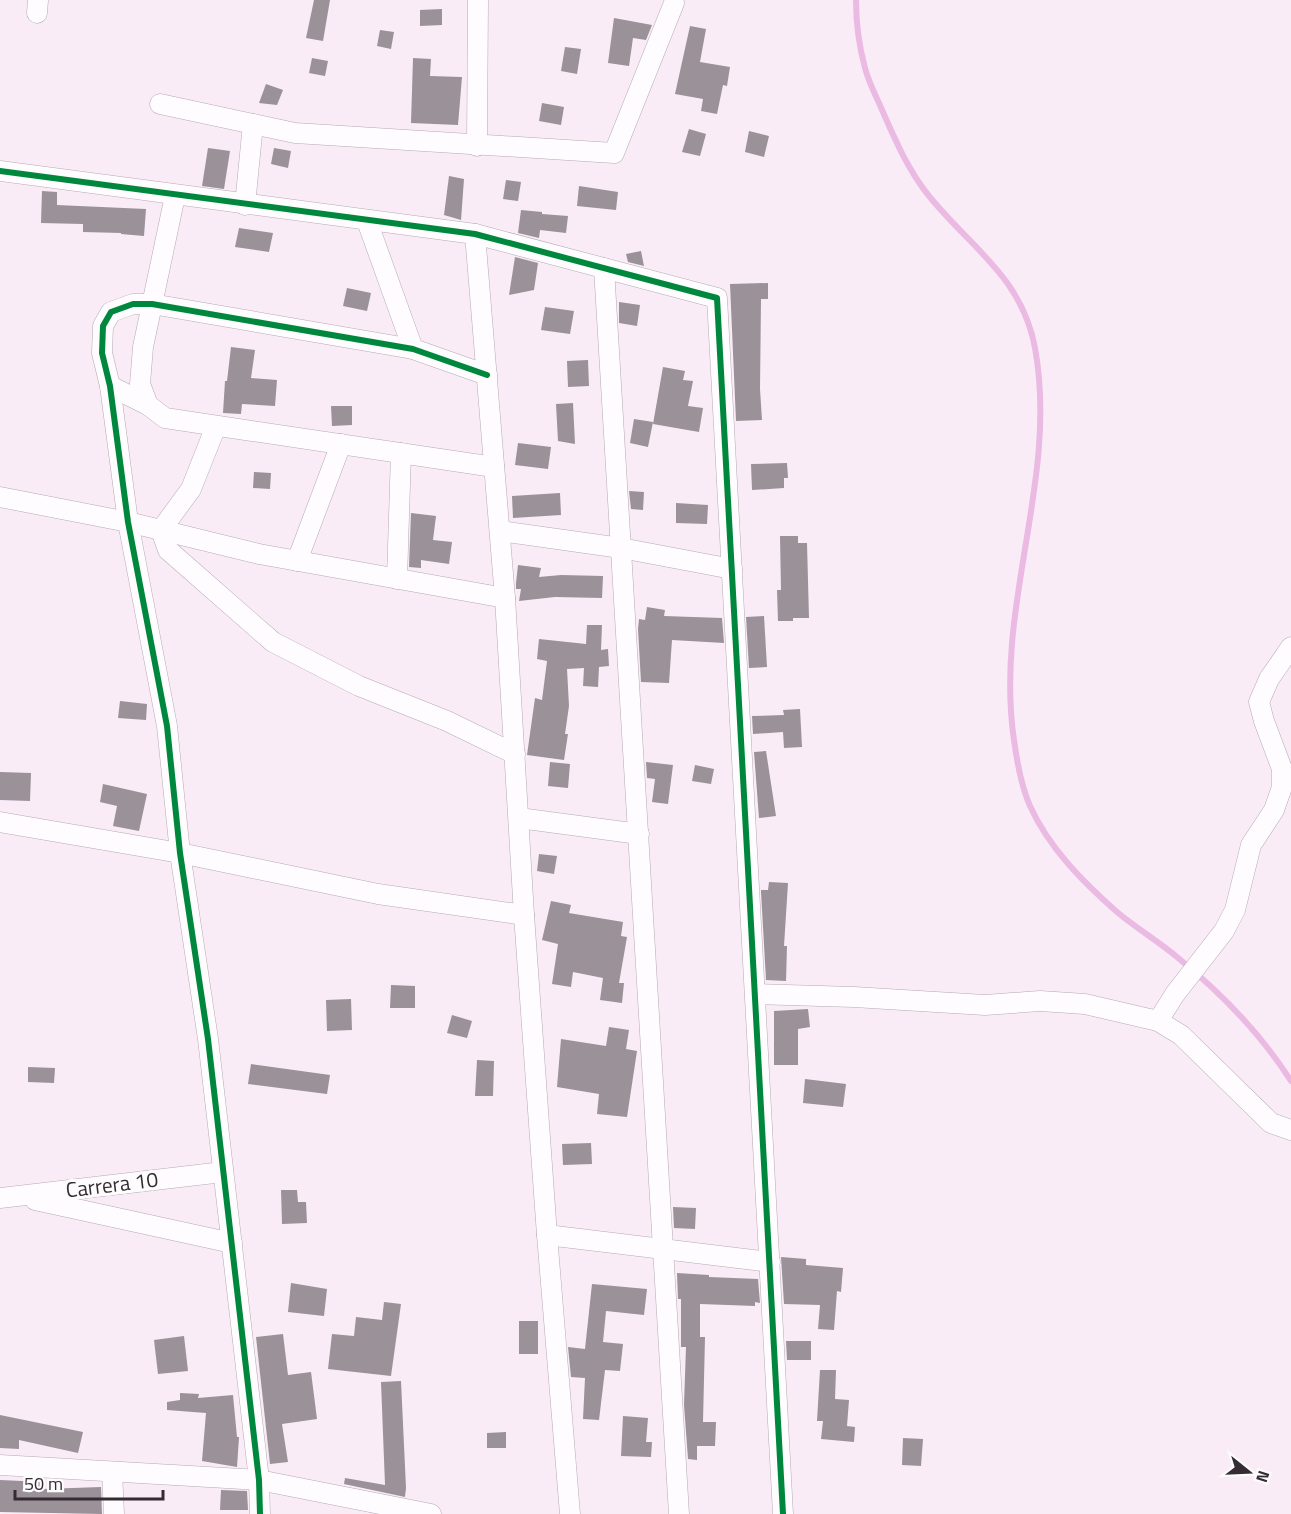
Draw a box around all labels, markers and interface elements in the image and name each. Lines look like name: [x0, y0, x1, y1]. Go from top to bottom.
street label: Carrera 10: [64, 1162, 160, 1206]
north arrow: [1219, 1442, 1279, 1502]
scale bar: [15, 1463, 164, 1501]
text: N: [1250, 1468, 1276, 1486]
text: 50 m: [24, 1470, 63, 1497]

